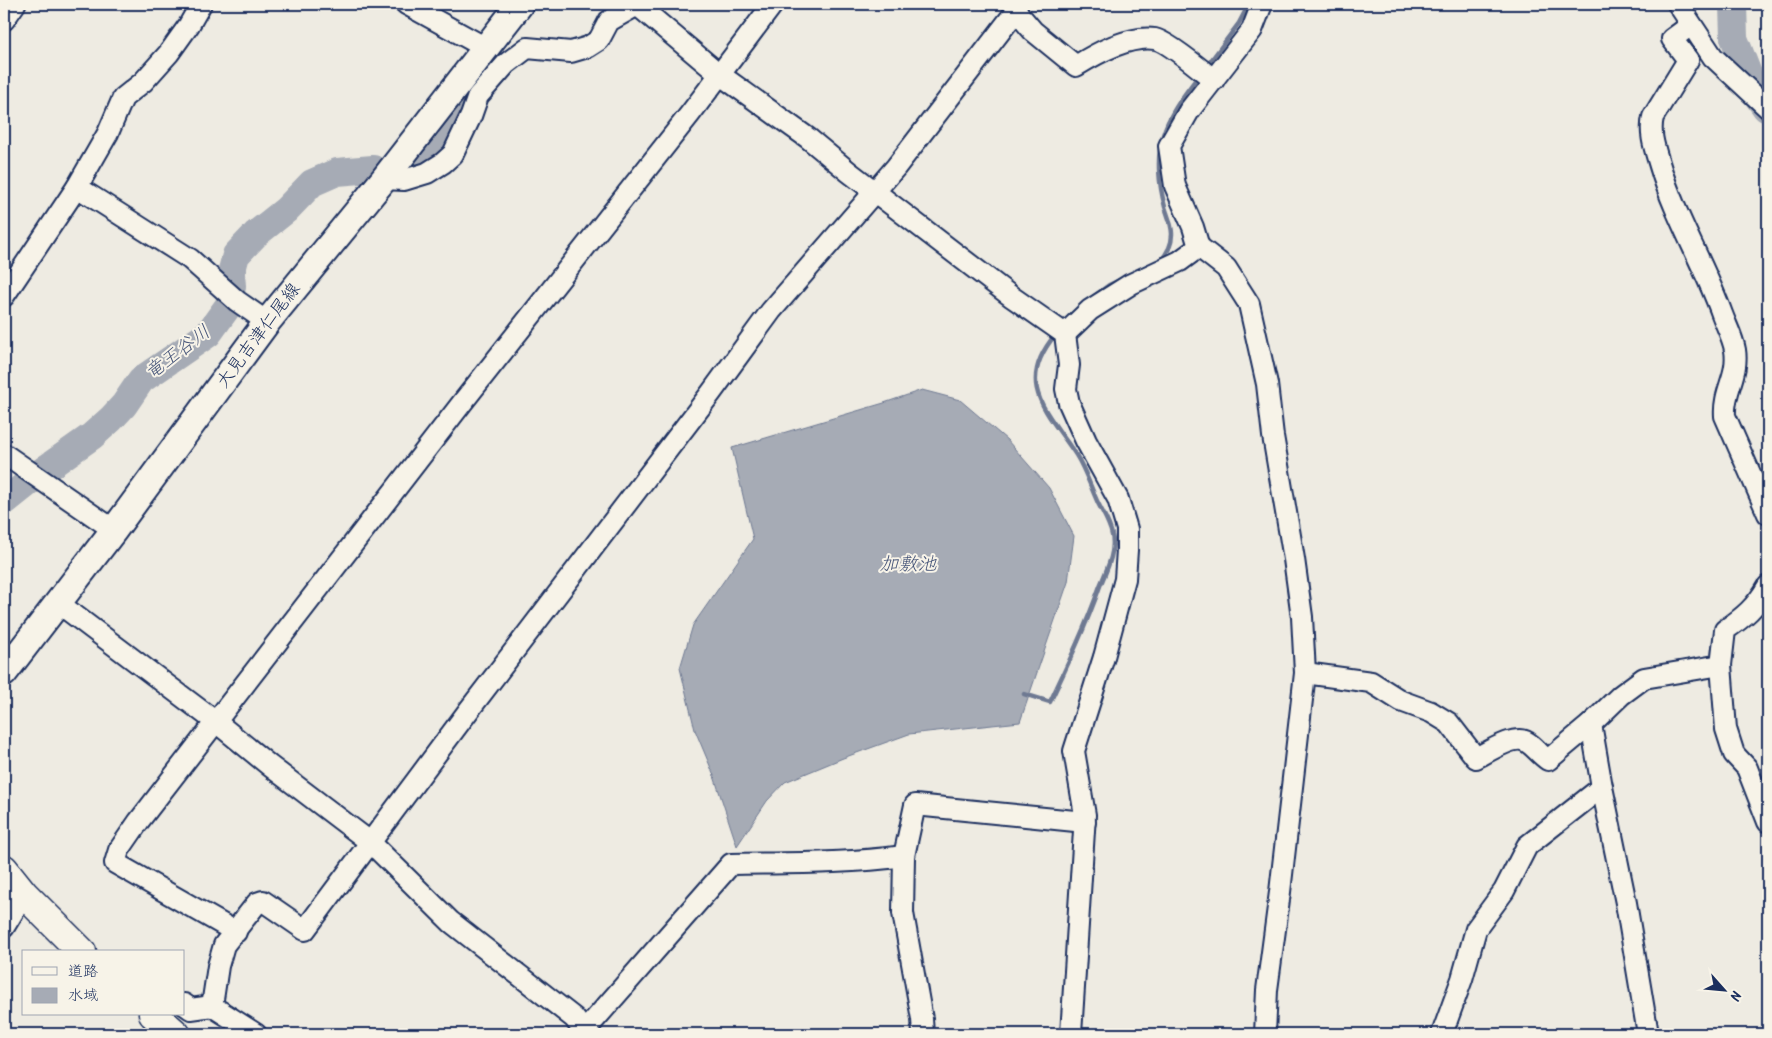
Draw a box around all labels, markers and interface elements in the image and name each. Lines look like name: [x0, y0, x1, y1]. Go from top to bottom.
street label: 大見吉津仁尾線: [210, 277, 308, 395]
water label: 竜王谷川: [139, 318, 217, 388]
water label: 加敷池: [879, 550, 937, 580]
legend: [22, 950, 185, 1016]
text: 道路: [68, 960, 98, 984]
north arrow: [1700, 966, 1750, 1016]
text: 水域: [68, 984, 98, 1008]
text: N: [1723, 987, 1747, 1005]

